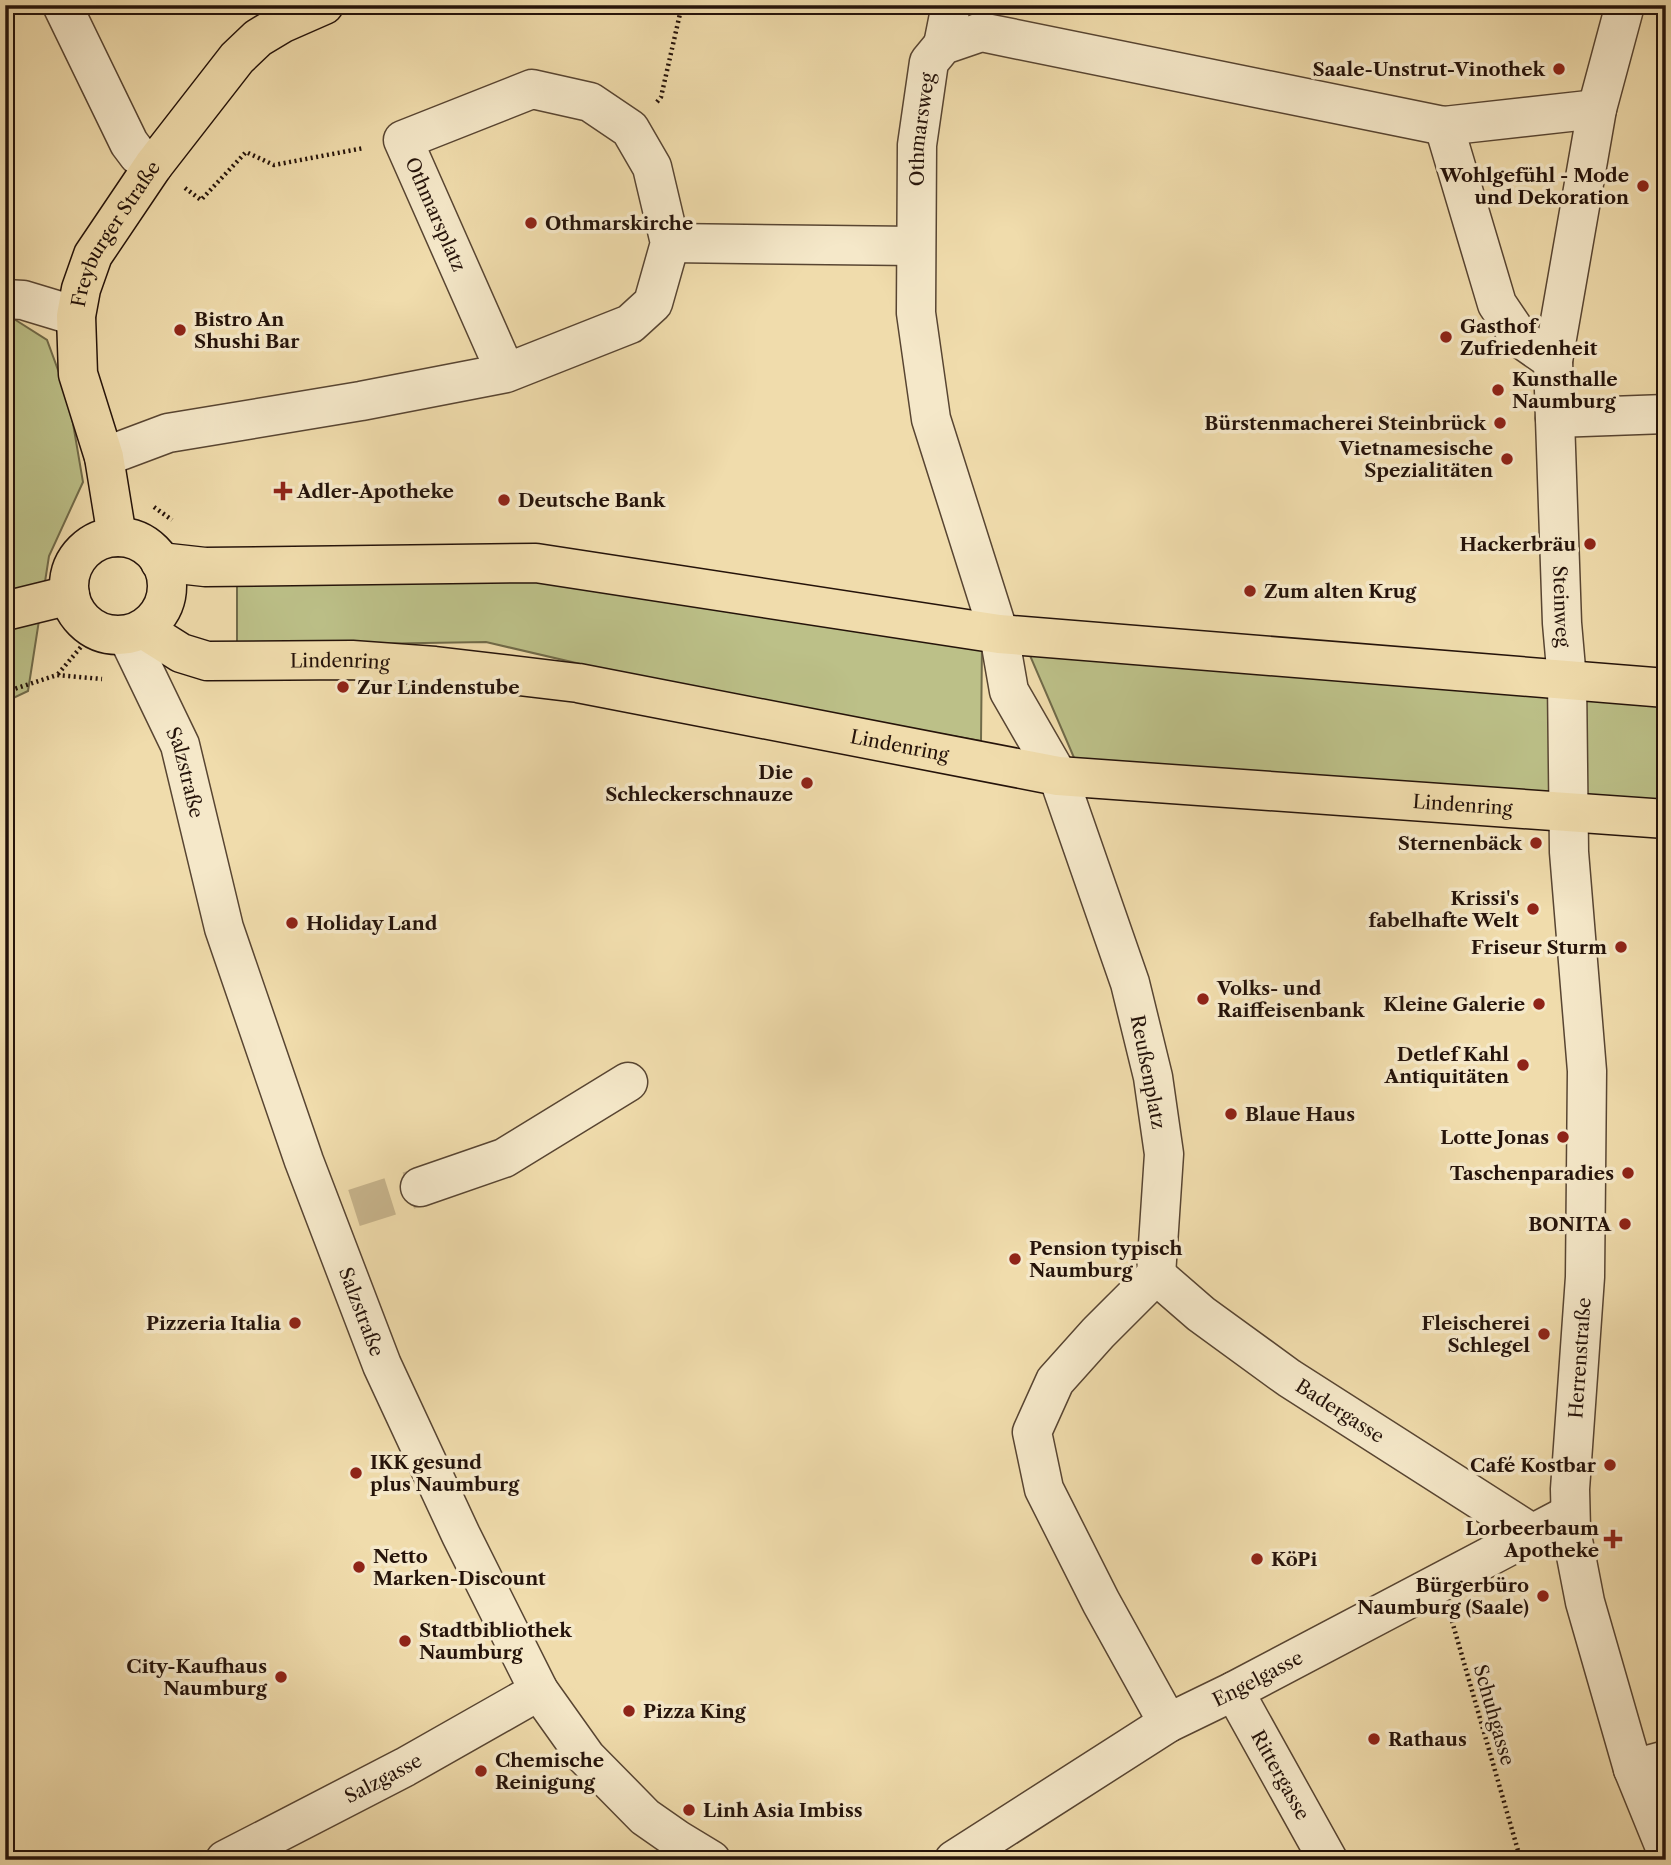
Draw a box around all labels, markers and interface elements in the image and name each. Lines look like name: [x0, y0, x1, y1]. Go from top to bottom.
place label: Saale-Unstrut-Vinothek: [1312, 58, 1545, 81]
marker: Saale-Unstrut-Vinothek: [1551, 61, 1567, 77]
street label: Othmarsweg: [905, 70, 939, 186]
street label: Othmarsplatz: [401, 154, 471, 275]
street label: Freyburger Straße: [66, 156, 165, 309]
place label: Wohlgefühl - Mode und Dekoration: [1439, 164, 1629, 209]
marker: Wohlgefühl - Mode und Dekoration: [1635, 178, 1651, 194]
place label: Othmarskirche: [545, 212, 693, 235]
marker: Othmarskirche: [523, 215, 539, 231]
place label: Bistro An Shushi Bar: [194, 308, 300, 353]
place label: Gasthof Zufriedenheit: [1460, 315, 1598, 360]
marker: Bistro An Shushi Bar: [172, 322, 188, 338]
marker: Gasthof Zufriedenheit: [1438, 329, 1454, 345]
place label: Kunsthalle Naumburg: [1512, 368, 1618, 413]
marker: Kunsthalle Naumburg: [1490, 382, 1506, 398]
place label: Bürstenmacherei Steinbrück: [1204, 412, 1486, 435]
marker: Bürstenmacherei Steinbrück: [1492, 415, 1508, 431]
place label: Vietnamesische Spezialitäten: [1338, 437, 1493, 482]
marker: Vietnamesische Spezialitäten: [1499, 451, 1515, 467]
place label: Adler-Apotheke: [296, 480, 454, 503]
marker: Adler-Apotheke: [275, 483, 291, 499]
place label: Deutsche Bank: [518, 489, 666, 512]
marker: Deutsche Bank: [496, 492, 512, 508]
place label: Hackerbräu: [1460, 533, 1576, 556]
marker: Hackerbräu: [1582, 536, 1598, 552]
street label: Steinweg: [1549, 565, 1576, 649]
place label: Zum alten Krug: [1264, 580, 1417, 603]
marker: Zum alten Krug: [1242, 583, 1258, 599]
street label: Lindenring: [290, 648, 392, 674]
place label: Zur Lindenstube: [357, 676, 520, 699]
marker: Zur Lindenstube: [335, 679, 351, 695]
street label: Salzstraße: [161, 723, 209, 820]
street label: Lindenring: [848, 725, 952, 766]
place label: Die Schleckerschnauze: [605, 761, 793, 806]
marker: Die Schleckerschnauze: [799, 775, 815, 791]
street label: Lindenring: [1412, 790, 1514, 820]
place label: Sternenbäck: [1398, 832, 1522, 855]
marker: Sternenbäck: [1528, 835, 1544, 851]
place label: Krissi's fabelhafte Welt: [1368, 887, 1519, 932]
marker: Krissi's fabelhafte Welt: [1525, 901, 1541, 917]
place label: Holiday Land: [306, 912, 438, 935]
marker: Holiday Land: [284, 915, 300, 931]
place label: Friseur Sturm: [1471, 936, 1607, 959]
marker: Friseur Sturm: [1613, 939, 1629, 955]
place label: Volks- und Raiffeisenbank: [1216, 977, 1365, 1022]
marker: Volks- und Raiffeisenbank: [1195, 991, 1211, 1007]
place label: Kleine Galerie: [1383, 993, 1525, 1016]
marker: Kleine Galerie: [1531, 996, 1547, 1012]
street label: Reußenplatz: [1126, 1013, 1170, 1131]
place label: Detlef Kahl Antiquitäten: [1383, 1043, 1509, 1088]
marker: Detlef Kahl Antiquitäten: [1515, 1057, 1531, 1073]
place label: Blaue Haus: [1245, 1103, 1355, 1126]
marker: Blaue Haus: [1223, 1106, 1239, 1122]
place label: Lotte Jonas: [1440, 1126, 1549, 1149]
marker: Lotte Jonas: [1555, 1129, 1571, 1145]
place label: Taschenparadies: [1450, 1162, 1614, 1185]
marker: Taschenparadies: [1620, 1165, 1636, 1181]
place label: BONITA: [1528, 1213, 1612, 1236]
marker: BONITA: [1617, 1216, 1633, 1232]
place label: Pension typisch Naumburg: [1029, 1237, 1182, 1282]
marker: Pension typisch Naumburg: [1007, 1251, 1023, 1267]
street label: Salzstraße: [334, 1264, 389, 1359]
street label: Herrenstraße: [1564, 1297, 1596, 1419]
place label: Pizzeria Italia: [146, 1312, 282, 1335]
place label: Fleischerei Schlegel: [1421, 1312, 1530, 1357]
marker: Pizzeria Italia: [287, 1315, 303, 1331]
marker: Fleischerei Schlegel: [1536, 1326, 1552, 1342]
street label: Badergasse: [1291, 1374, 1389, 1447]
place label: IKK gesund plus Naumburg: [370, 1451, 520, 1496]
place label: Café Kostbar: [1470, 1454, 1597, 1477]
marker: Café Kostbar: [1602, 1457, 1618, 1473]
marker: IKK gesund plus Naumburg: [348, 1465, 364, 1481]
place label: Lorbeerbaum Apotheke: [1465, 1517, 1599, 1562]
marker: Lorbeerbaum Apotheke: [1605, 1531, 1621, 1547]
place label: Netto Marken-Discount: [373, 1545, 546, 1590]
place label: KöPi: [1271, 1548, 1317, 1571]
marker: KöPi: [1249, 1551, 1265, 1567]
marker: Netto Marken-Discount: [351, 1559, 367, 1575]
place label: Bürgerbüro Naumburg (Saale): [1357, 1574, 1529, 1619]
marker: Bürgerbüro Naumburg (Saale): [1535, 1588, 1551, 1604]
place label: Stadtbibliothek Naumburg: [419, 1619, 572, 1664]
marker: Stadtbibliothek Naumburg: [397, 1633, 413, 1649]
street label: Engelgasse: [1209, 1646, 1306, 1711]
place label: City-Kaufhaus Naumburg: [126, 1655, 268, 1700]
street label: Schuhgasse: [1469, 1662, 1519, 1768]
marker: City-Kaufhaus Naumburg: [273, 1669, 289, 1685]
place label: Pizza King: [643, 1700, 747, 1723]
marker: Pizza King: [621, 1703, 637, 1719]
street label: Rittergasse: [1247, 1726, 1315, 1824]
place label: Rathaus: [1388, 1728, 1467, 1751]
marker: Rathaus: [1366, 1731, 1382, 1747]
street label: Salzgasse: [341, 1748, 426, 1808]
place label: Chemische Reinigung: [495, 1749, 604, 1794]
marker: Chemische Reinigung: [473, 1763, 489, 1779]
place label: Linh Asia Imbiss: [703, 1799, 863, 1822]
marker: Linh Asia Imbiss: [681, 1802, 697, 1818]

